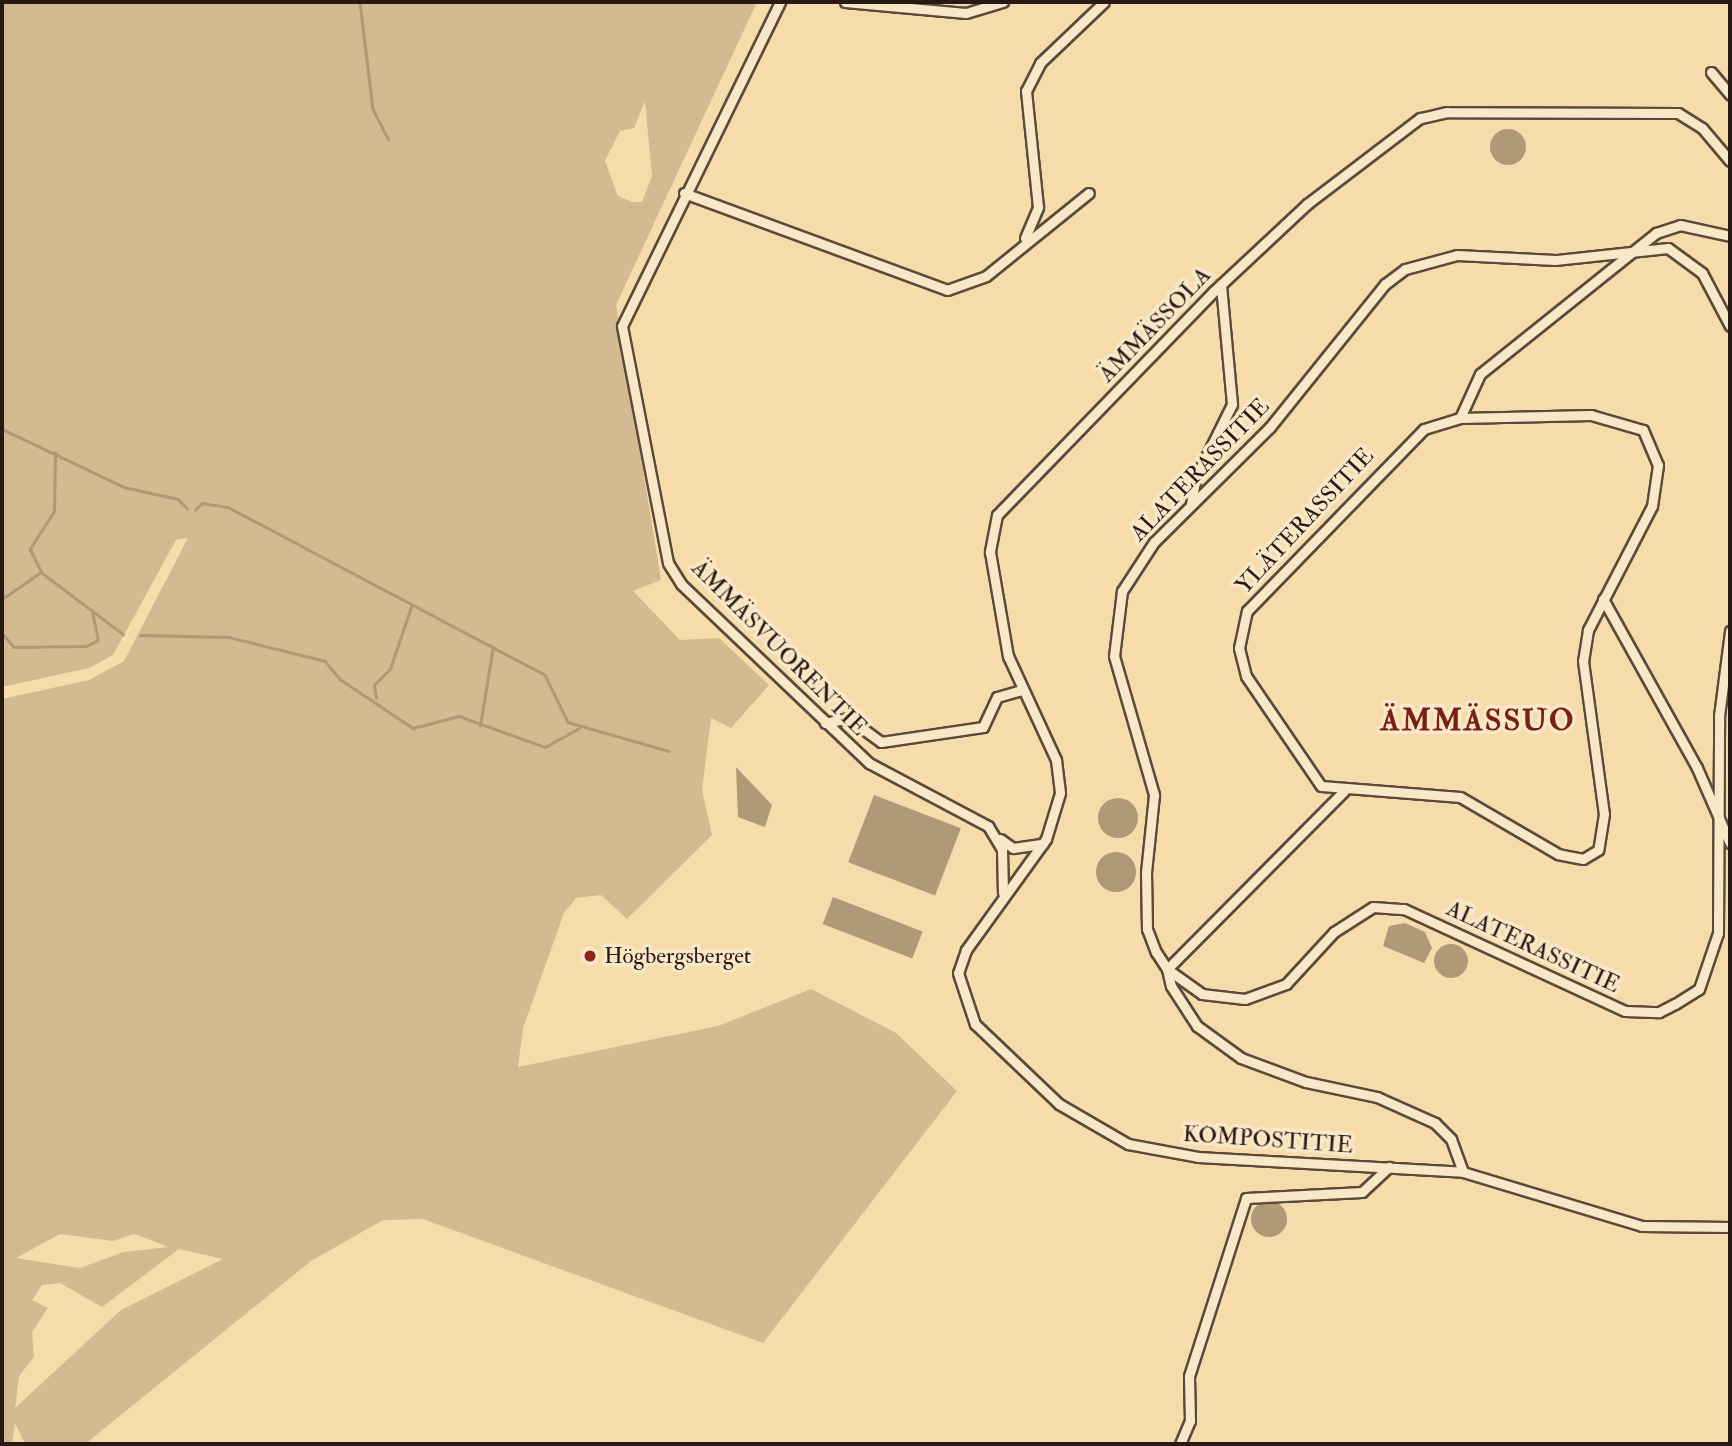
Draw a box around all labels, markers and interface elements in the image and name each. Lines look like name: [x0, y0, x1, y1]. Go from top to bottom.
street label: ÄMMÄSSOLA: [1093, 262, 1217, 388]
street label: ALATERASSITIE: [1125, 393, 1275, 547]
street label: YLÄTERASSITIE: [1230, 442, 1380, 600]
street label: ÄMMÄSVUORENTIE: [685, 554, 873, 742]
district label: ÄMMÄSSUO: [1382, 703, 1574, 739]
street label: ALATERASSITIE: [1442, 895, 1624, 999]
place label: Högbergsberget: [604, 942, 751, 970]
marker: Högbergsberget: [582, 948, 598, 964]
street label: KOMPOSTITIE: [1182, 1120, 1354, 1160]

